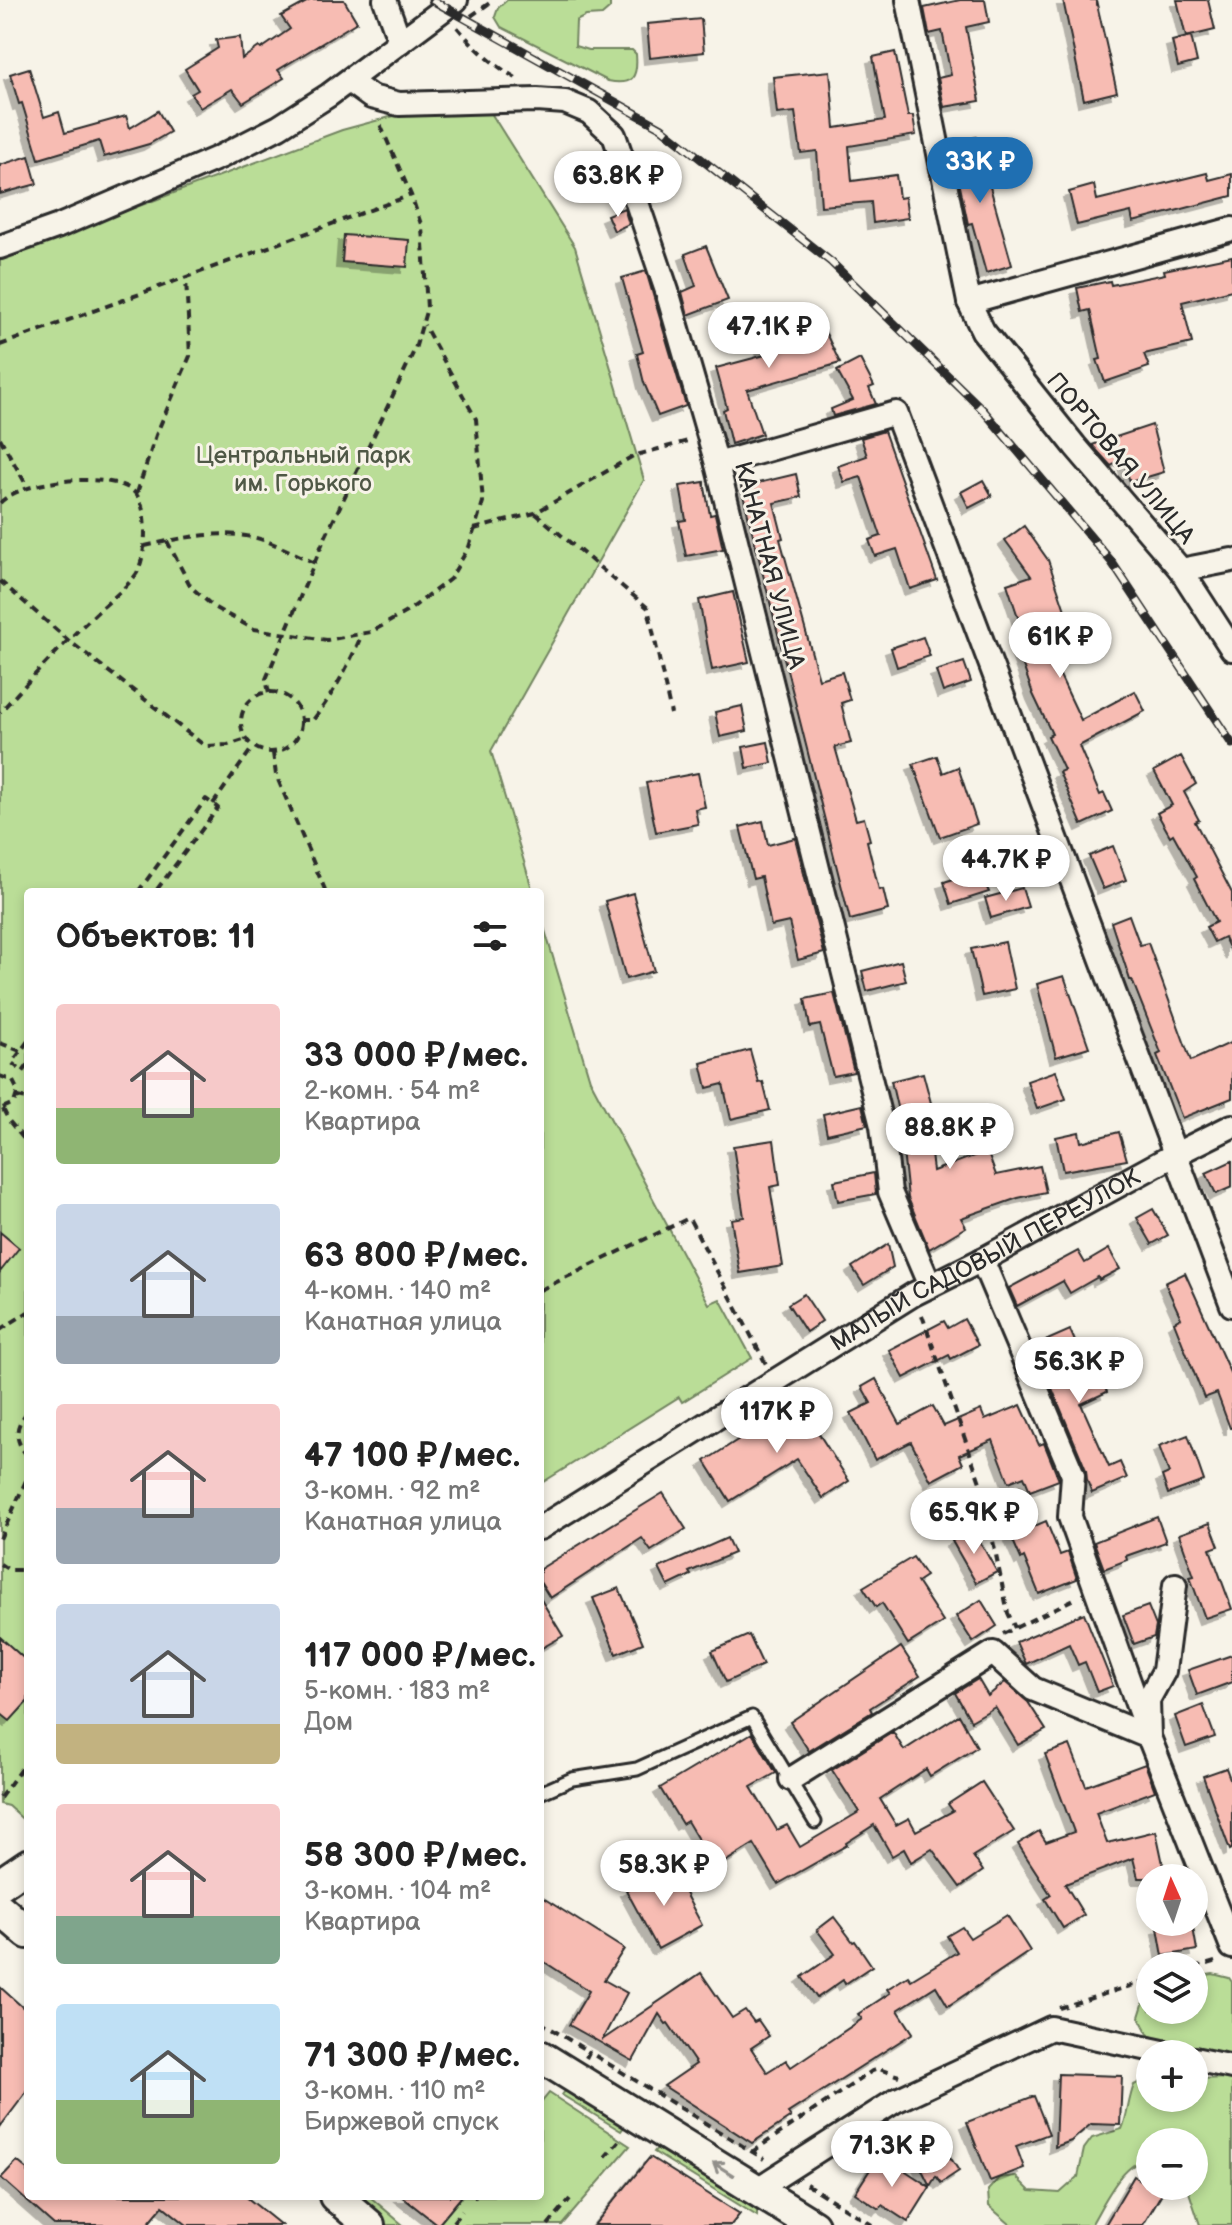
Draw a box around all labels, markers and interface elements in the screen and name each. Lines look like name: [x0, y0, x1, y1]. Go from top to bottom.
pin: 33K ₽: [924, 137, 1036, 205]
text: 33K ₽: [945, 147, 1015, 178]
pin: 63.8K ₽: [544, 151, 692, 219]
text: 63.8K ₽: [572, 161, 664, 192]
pin: 47.1K ₽: [695, 302, 843, 370]
text: 47.1K ₽: [726, 312, 812, 343]
street label: ПОРТОВАЯ УЛИЦА: [1040, 367, 1201, 550]
park label: Центральный парк им. Горького: [195, 441, 411, 498]
street label: КАНАТНАЯ УЛИЦА: [728, 458, 811, 672]
pin: 61K ₽: [1004, 612, 1116, 680]
text: 61K ₽: [1027, 622, 1093, 653]
pin: 44.7K ₽: [932, 835, 1080, 903]
text: 44.7K ₽: [961, 845, 1051, 876]
icon: filters: [468, 914, 512, 958]
text: Объектов: 11: [56, 916, 256, 957]
text: 33 000 ₽/мес.: [304, 1035, 528, 1076]
icon: home: [120, 1036, 216, 1132]
text: 2-комн. · 54 m²: [304, 1076, 480, 1107]
pin: 88.8K ₽: [876, 1103, 1024, 1171]
text: Квартира: [304, 1107, 421, 1138]
text: 88.8K ₽: [904, 1113, 996, 1144]
street label: МАЛЫЙ САДОВЫЙ ПЕРЕУЛОК: [825, 1162, 1145, 1358]
text: 63 800 ₽/мес.: [304, 1235, 528, 1276]
icon: home: [120, 1236, 216, 1332]
text: 4-комн. · 140 m²: [304, 1276, 491, 1307]
text: Канатная улица: [304, 1307, 502, 1338]
pin: 56.3K ₽: [1005, 1337, 1153, 1405]
text: 56.3K ₽: [1033, 1347, 1125, 1378]
pin: 117K ₽: [712, 1387, 842, 1455]
text: 117K ₽: [739, 1397, 815, 1428]
text: 47 100 ₽/мес.: [304, 1435, 520, 1476]
icon: home: [120, 1436, 216, 1532]
text: 3-комн. · 92 m²: [304, 1476, 480, 1507]
pin: 65.9K ₽: [900, 1488, 1048, 1556]
text: 65.9K ₽: [928, 1498, 1020, 1529]
text: Канатная улица: [304, 1507, 502, 1538]
text: 117 000 ₽/мес.: [304, 1635, 536, 1676]
icon: home: [120, 1636, 216, 1732]
text: 5-комн. · 183 m²: [304, 1676, 490, 1707]
text: Дом: [304, 1707, 353, 1738]
text: 58 300 ₽/мес.: [304, 1835, 527, 1876]
icon: home: [120, 1836, 216, 1932]
pin: 58.3K ₽: [590, 1840, 738, 1908]
text: 58.3K ₽: [618, 1850, 710, 1881]
north arrow: [1136, 1864, 1208, 1936]
map controls: [1136, 1864, 1208, 2200]
text: 3-комн. · 104 m²: [304, 1876, 491, 1907]
text: Квартира: [304, 1907, 421, 1938]
button: layers: [1136, 1952, 1208, 2024]
text: 71 300 ₽/мес.: [304, 2035, 520, 2076]
icon: home: [120, 2036, 216, 2132]
button: +: [1136, 2040, 1208, 2112]
text: 3-комн. · 110 m²: [304, 2076, 486, 2107]
text: Биржевой спуск: [304, 2107, 499, 2138]
pin: 71.3K ₽: [818, 2121, 966, 2189]
button: −: [1136, 2128, 1208, 2200]
text: 71.3K ₽: [849, 2131, 935, 2162]
one-way arrow: [712, 2161, 735, 2177]

